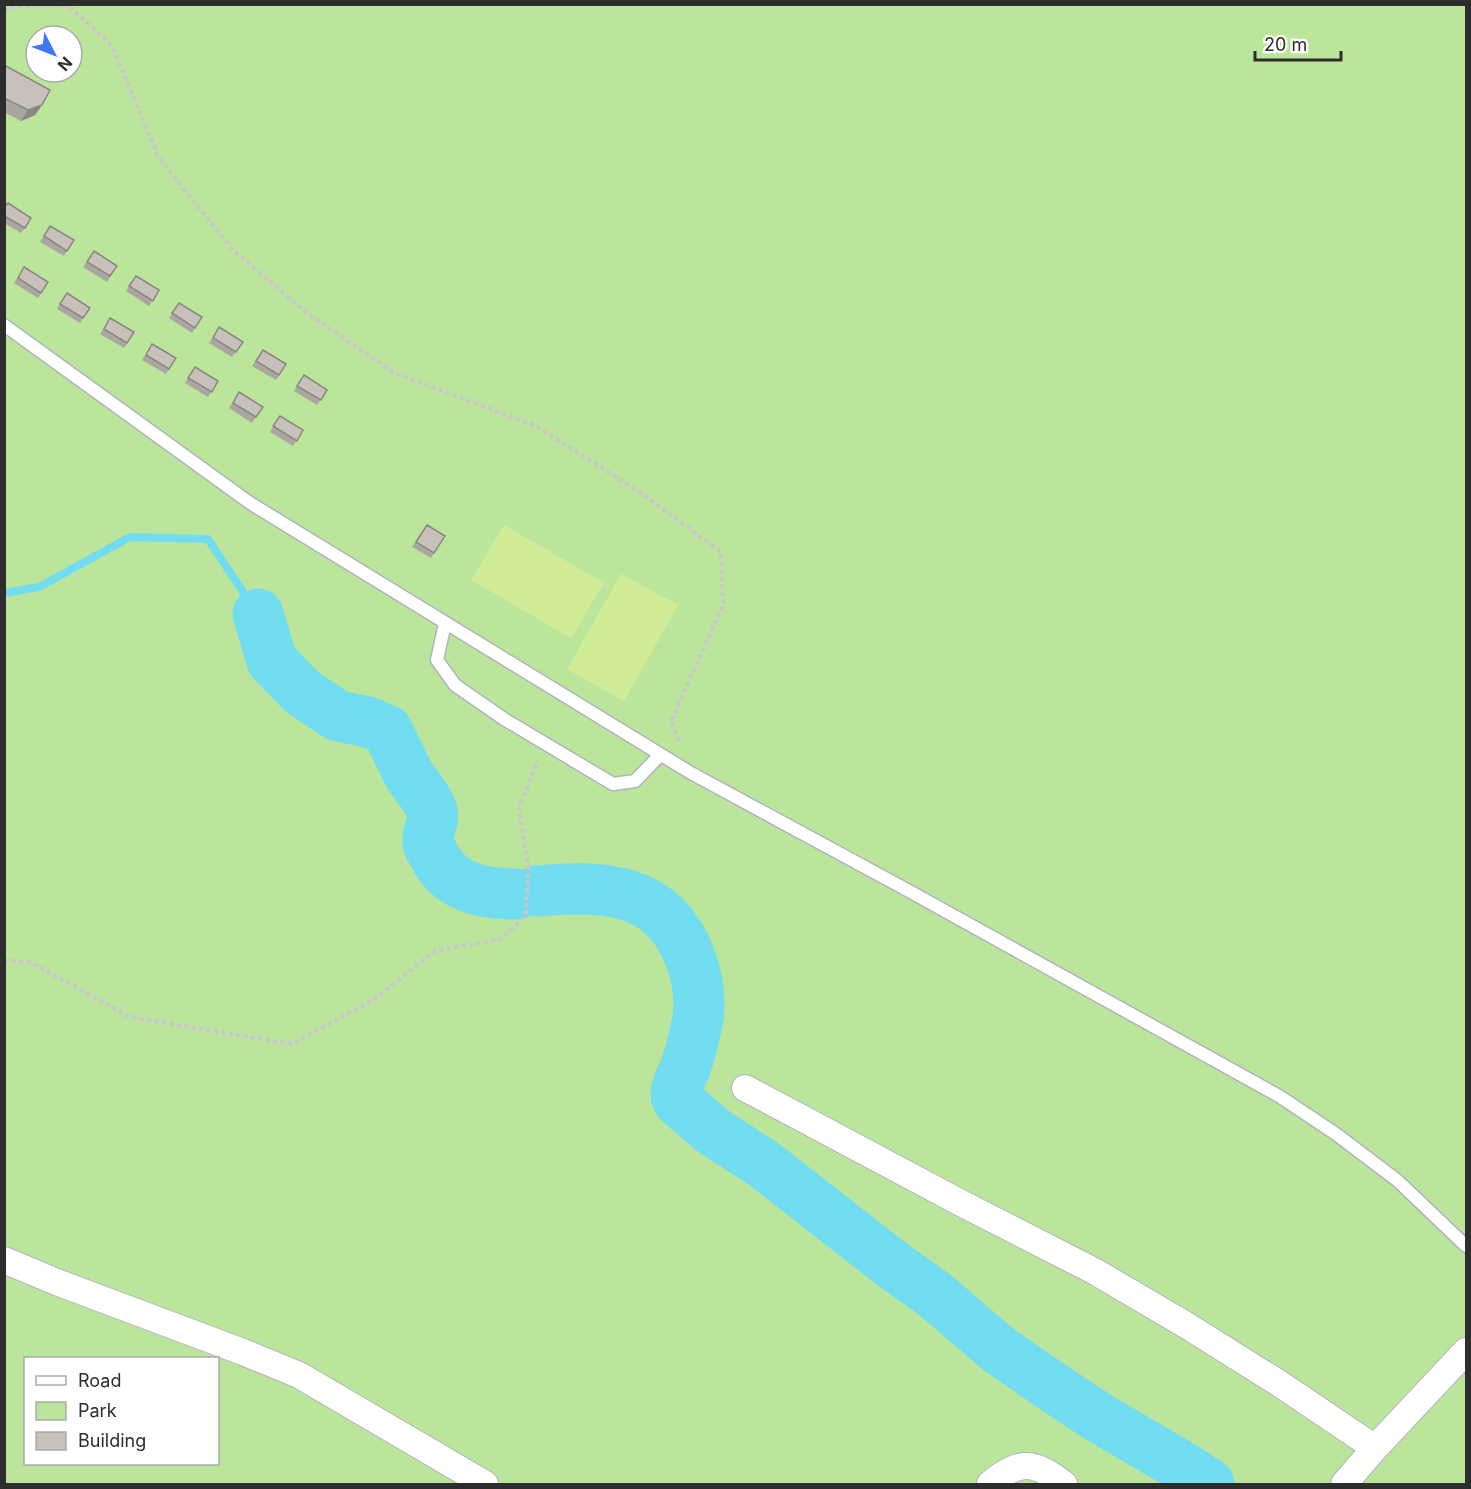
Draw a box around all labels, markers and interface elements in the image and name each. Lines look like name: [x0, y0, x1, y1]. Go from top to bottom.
north arrow: [24, 24, 84, 84]
scale bar: [1255, 24, 1340, 62]
text: 20 m: [1264, 34, 1307, 55]
text: N: [54, 53, 77, 75]
legend: [24, 1357, 219, 1465]
text: Road: [78, 1370, 121, 1391]
text: Park: [78, 1400, 117, 1421]
text: Building: [78, 1430, 146, 1451]

